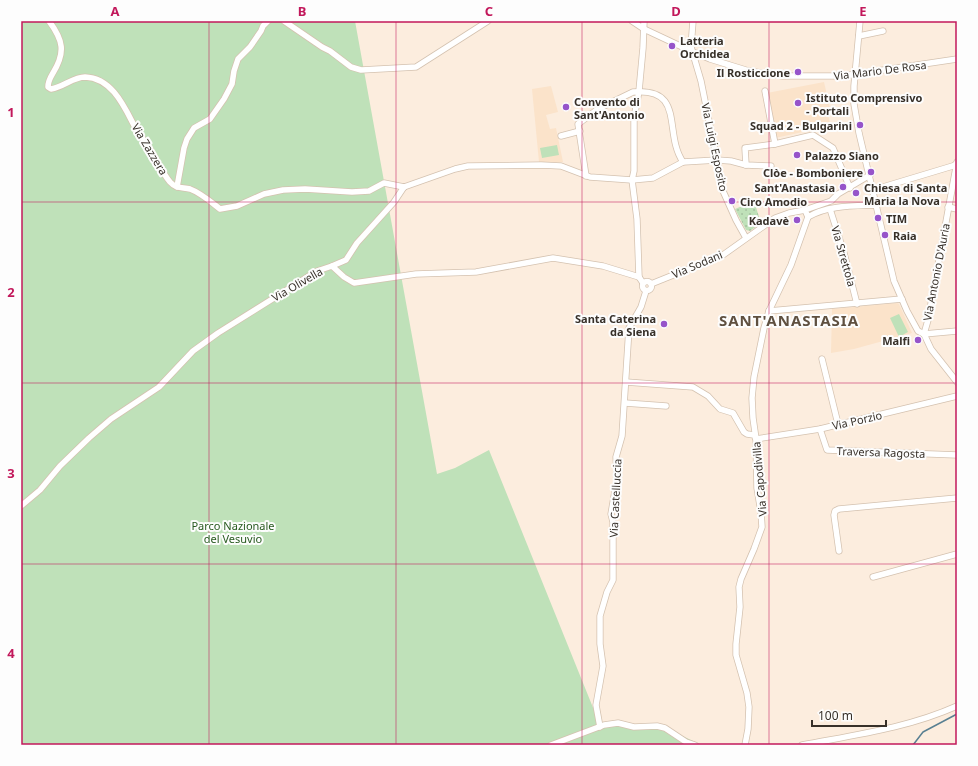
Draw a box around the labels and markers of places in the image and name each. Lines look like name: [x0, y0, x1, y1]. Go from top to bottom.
place label: Latteria Orchidea: [680, 33, 730, 61]
marker: Latteria Orchidea: [667, 41, 677, 51]
place label: Il Rosticcione: [717, 65, 790, 80]
marker: Il Rosticcione: [793, 67, 803, 77]
place label: Istituto Comprensivo - Portali: [806, 90, 922, 118]
place label: Convento di Sant'Antonio: [574, 94, 645, 122]
marker: Istituto Comprensivo - Portali: [793, 98, 803, 108]
marker: Convento di Sant'Antonio: [561, 102, 571, 112]
place label: Squad 2 - Bulgarini: [750, 118, 852, 133]
marker: Squad 2 - Bulgarini: [855, 120, 865, 130]
place label: Palazzo Siano: [805, 148, 879, 163]
marker: Palazzo Siano: [792, 150, 802, 160]
place label: Clòe - Bomboniere: [763, 165, 863, 180]
marker: Clòe - Bomboniere: [866, 167, 876, 177]
place label: Sant'Anastasia: [754, 180, 835, 195]
place label: Chiesa di Santa Maria la Nova: [864, 180, 947, 208]
marker: Sant'Anastasia: [838, 182, 848, 192]
marker: Chiesa di Santa Maria la Nova: [851, 188, 861, 198]
place label: Ciro Amodio: [740, 194, 807, 209]
marker: Ciro Amodio: [727, 196, 737, 206]
place label: TIM: [886, 211, 907, 226]
place label: Kadavè: [749, 213, 789, 228]
marker: TIM: [873, 213, 883, 223]
marker: Kadavè: [792, 215, 802, 225]
place label: Raia: [893, 228, 917, 243]
marker: Raia: [880, 230, 890, 240]
place label: Santa Caterina da Siena: [575, 311, 656, 339]
marker: Santa Caterina da Siena: [659, 319, 669, 329]
place label: Malfi: [882, 333, 910, 348]
marker: Malfi: [913, 335, 923, 345]

